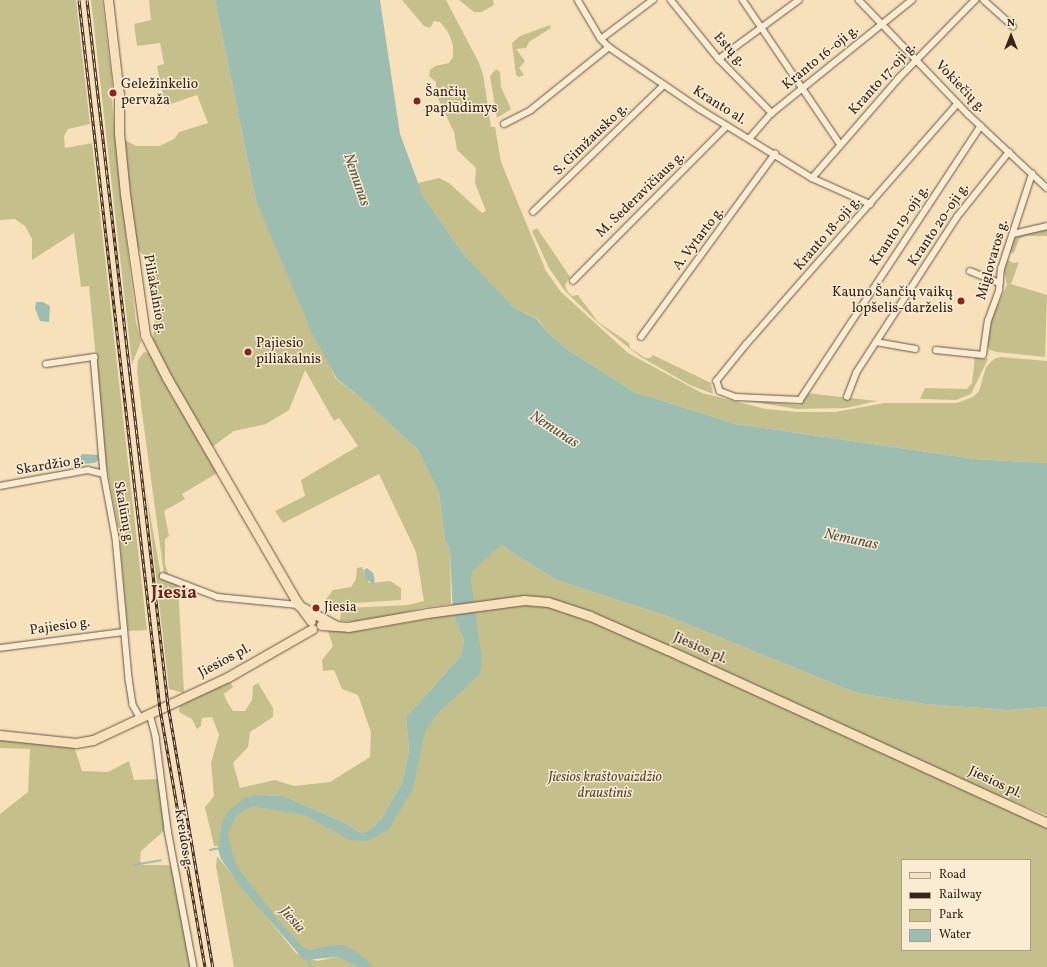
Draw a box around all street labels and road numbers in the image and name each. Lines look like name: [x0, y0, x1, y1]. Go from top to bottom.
street label: Kranto 16-oji g.: [779, 22, 863, 94]
street label: Estų g.: [709, 29, 749, 71]
street label: Kranto 17-oji g.: [846, 39, 920, 119]
street label: Vokiečių g.: [931, 58, 989, 116]
street label: Kranto al.: [689, 83, 749, 129]
street label: S. Gimžausko g.: [550, 100, 632, 180]
street label: M. Sederavičiaus g.: [593, 148, 689, 242]
street label: Kranto 20-oji g.: [905, 180, 973, 270]
street label: Kranto 19-oji g.: [867, 183, 933, 269]
street label: Kranto 18-oji g.: [791, 193, 865, 275]
street label: A. Vytarto g.: [670, 204, 728, 274]
street label: Miglovaros g.: [974, 218, 1012, 302]
street label: Piliakalnio g.: [139, 253, 169, 335]
street label: Skardžio g.: [15, 452, 85, 480]
street label: Skalūnų g.: [109, 480, 137, 546]
street label: Pajiesio g.: [29, 614, 91, 640]
street label: Jiesios pl.: [670, 630, 730, 668]
street label: Jiesios pl.: [196, 640, 254, 682]
street label: Jiesios pl.: [965, 763, 1025, 803]
street label: Kreidos g.: [170, 808, 196, 870]

